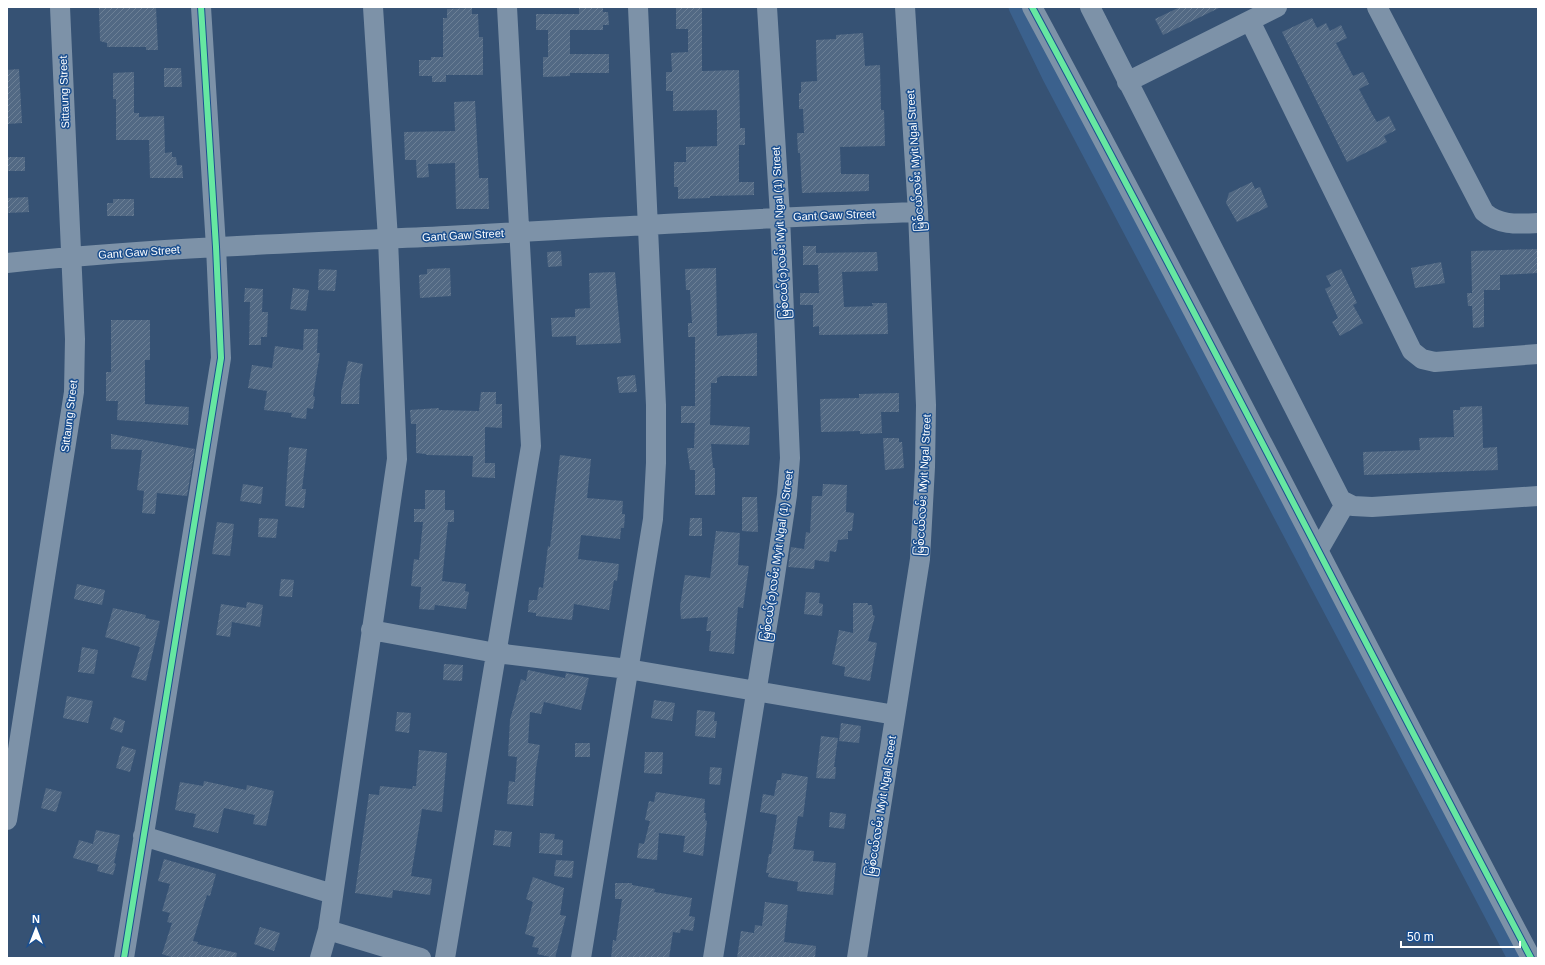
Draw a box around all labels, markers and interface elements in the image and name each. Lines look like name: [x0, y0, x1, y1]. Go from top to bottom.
street label: Sittaung Street: [57, 55, 71, 129]
street label: မြစ်ငယ်လမ်း Myit Ngal Street: [903, 90, 929, 232]
street label: မြစ်ငယ်(၁)လမ်း Myit Ngal (1) Street: [768, 146, 794, 320]
street label: Gant Gaw Street: [793, 208, 875, 222]
street label: Gant Gaw Street: [422, 227, 504, 243]
street label: Gant Gaw Street: [98, 243, 180, 261]
street label: Sittaung Street: [59, 379, 79, 453]
street label: မြစ်ငယ်လမ်း Myit Ngal Street: [912, 414, 936, 556]
street label: မြစ်ငယ်(၁)လမ်း Myit Ngal (1) Street: [758, 470, 798, 643]
street label: မြစ်ငယ်လမ်း Myit Ngal Street: [863, 735, 901, 877]
north arrow: [16, 909, 56, 949]
text: N: [32, 913, 40, 925]
scale bar: [1401, 923, 1520, 949]
text: 50 m: [1407, 930, 1434, 944]

